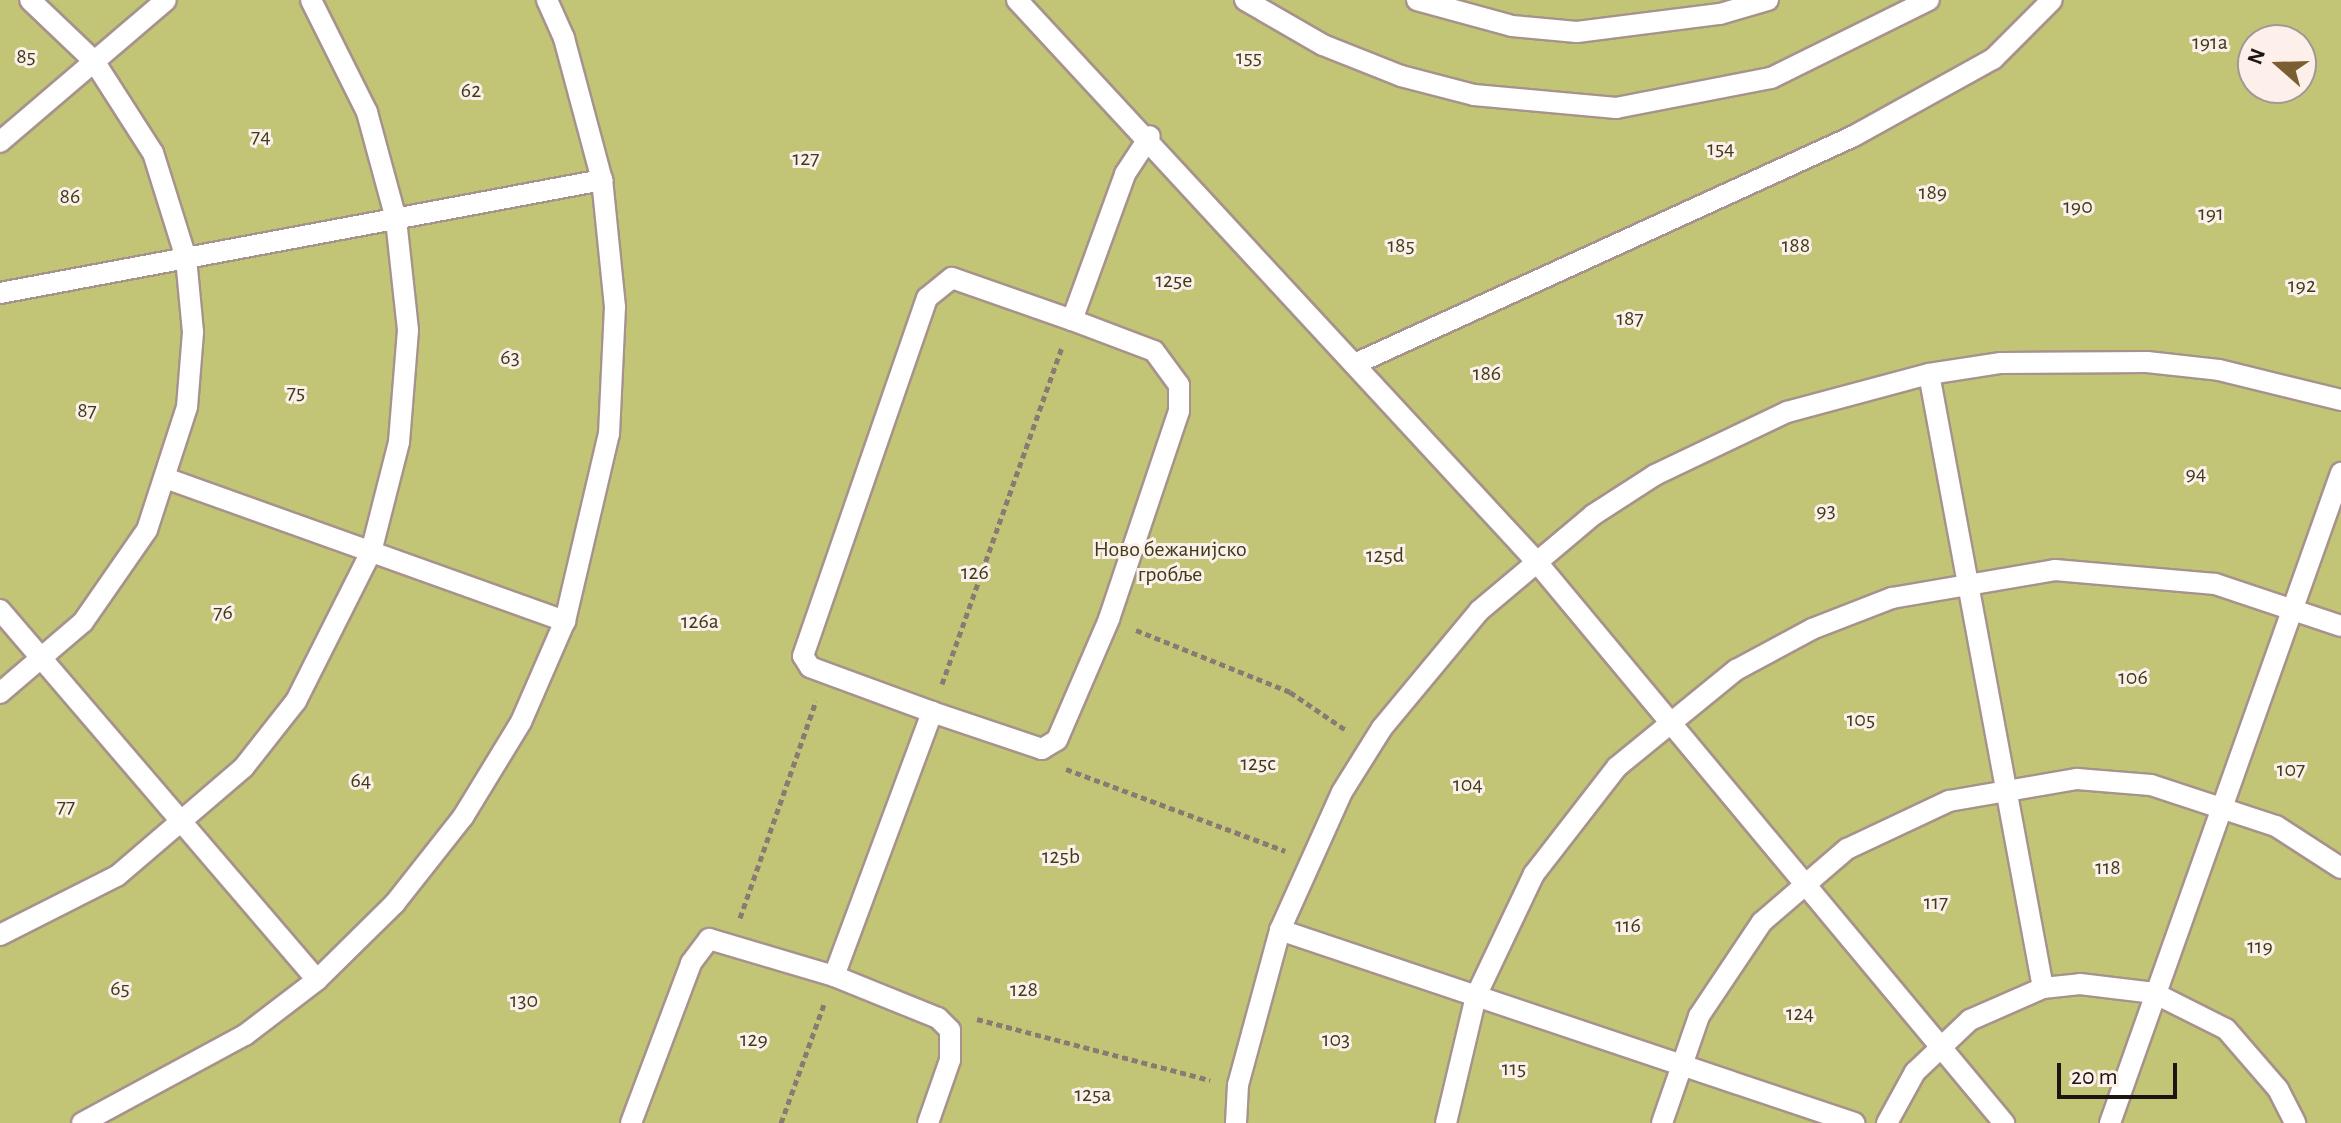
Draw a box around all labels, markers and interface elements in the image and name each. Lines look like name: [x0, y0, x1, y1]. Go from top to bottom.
north arrow: [2237, 24, 2317, 104]
park label: 191a: [2192, 30, 2228, 56]
park label: 85: [16, 44, 36, 70]
park label: 155: [1236, 45, 1262, 71]
text: N: [2243, 46, 2269, 67]
park label: 62: [461, 78, 481, 104]
park label: 74: [251, 124, 271, 150]
park label: 154: [1707, 136, 1735, 162]
park label: 127: [793, 146, 819, 172]
park label: 189: [1919, 180, 1947, 206]
park label: 86: [60, 184, 80, 210]
park label: 190: [2063, 194, 2093, 220]
park label: 191: [2198, 201, 2224, 227]
park label: 185: [1387, 233, 1415, 259]
park label: 188: [1782, 233, 1810, 259]
park label: 125e: [1156, 268, 1192, 294]
park label: 192: [2288, 273, 2316, 299]
park label: 187: [1616, 306, 1644, 332]
park label: 63: [500, 345, 520, 371]
park label: 186: [1473, 361, 1501, 387]
park label: 75: [287, 380, 305, 406]
park label: 87: [77, 398, 97, 424]
park label: 94: [2186, 461, 2206, 487]
park label: 93: [1816, 498, 1836, 524]
park label: Ново бежанијско гробље: [1093, 536, 1247, 588]
park label: 125d: [1366, 543, 1404, 569]
park label: 126: [961, 560, 989, 586]
park label: 76: [213, 600, 233, 626]
park label: 126a: [681, 609, 719, 635]
park label: 106: [2118, 665, 2148, 691]
park label: 105: [1847, 707, 1875, 733]
park label: 125c: [1240, 751, 1276, 777]
park label: 107: [2277, 757, 2305, 783]
park label: 64: [351, 768, 371, 794]
park label: 104: [1453, 772, 1483, 798]
park label: 77: [57, 794, 75, 820]
park label: 125b: [1042, 844, 1080, 870]
park label: 118: [2095, 855, 2121, 881]
park label: 117: [1924, 890, 1948, 916]
park label: 116: [1615, 913, 1641, 939]
park label: 119: [2247, 934, 2273, 960]
park label: 65: [110, 976, 130, 1002]
park label: 128: [1010, 977, 1038, 1003]
park label: 130: [510, 988, 538, 1014]
park label: 124: [1786, 1001, 1814, 1027]
park label: 129: [740, 1027, 768, 1053]
park label: 103: [1322, 1027, 1350, 1053]
scale bar: [2061, 1047, 2181, 1097]
park label: 115: [1502, 1056, 1526, 1082]
text: 20 m: [2071, 1065, 2118, 1089]
park label: 125a: [1075, 1082, 1111, 1108]

